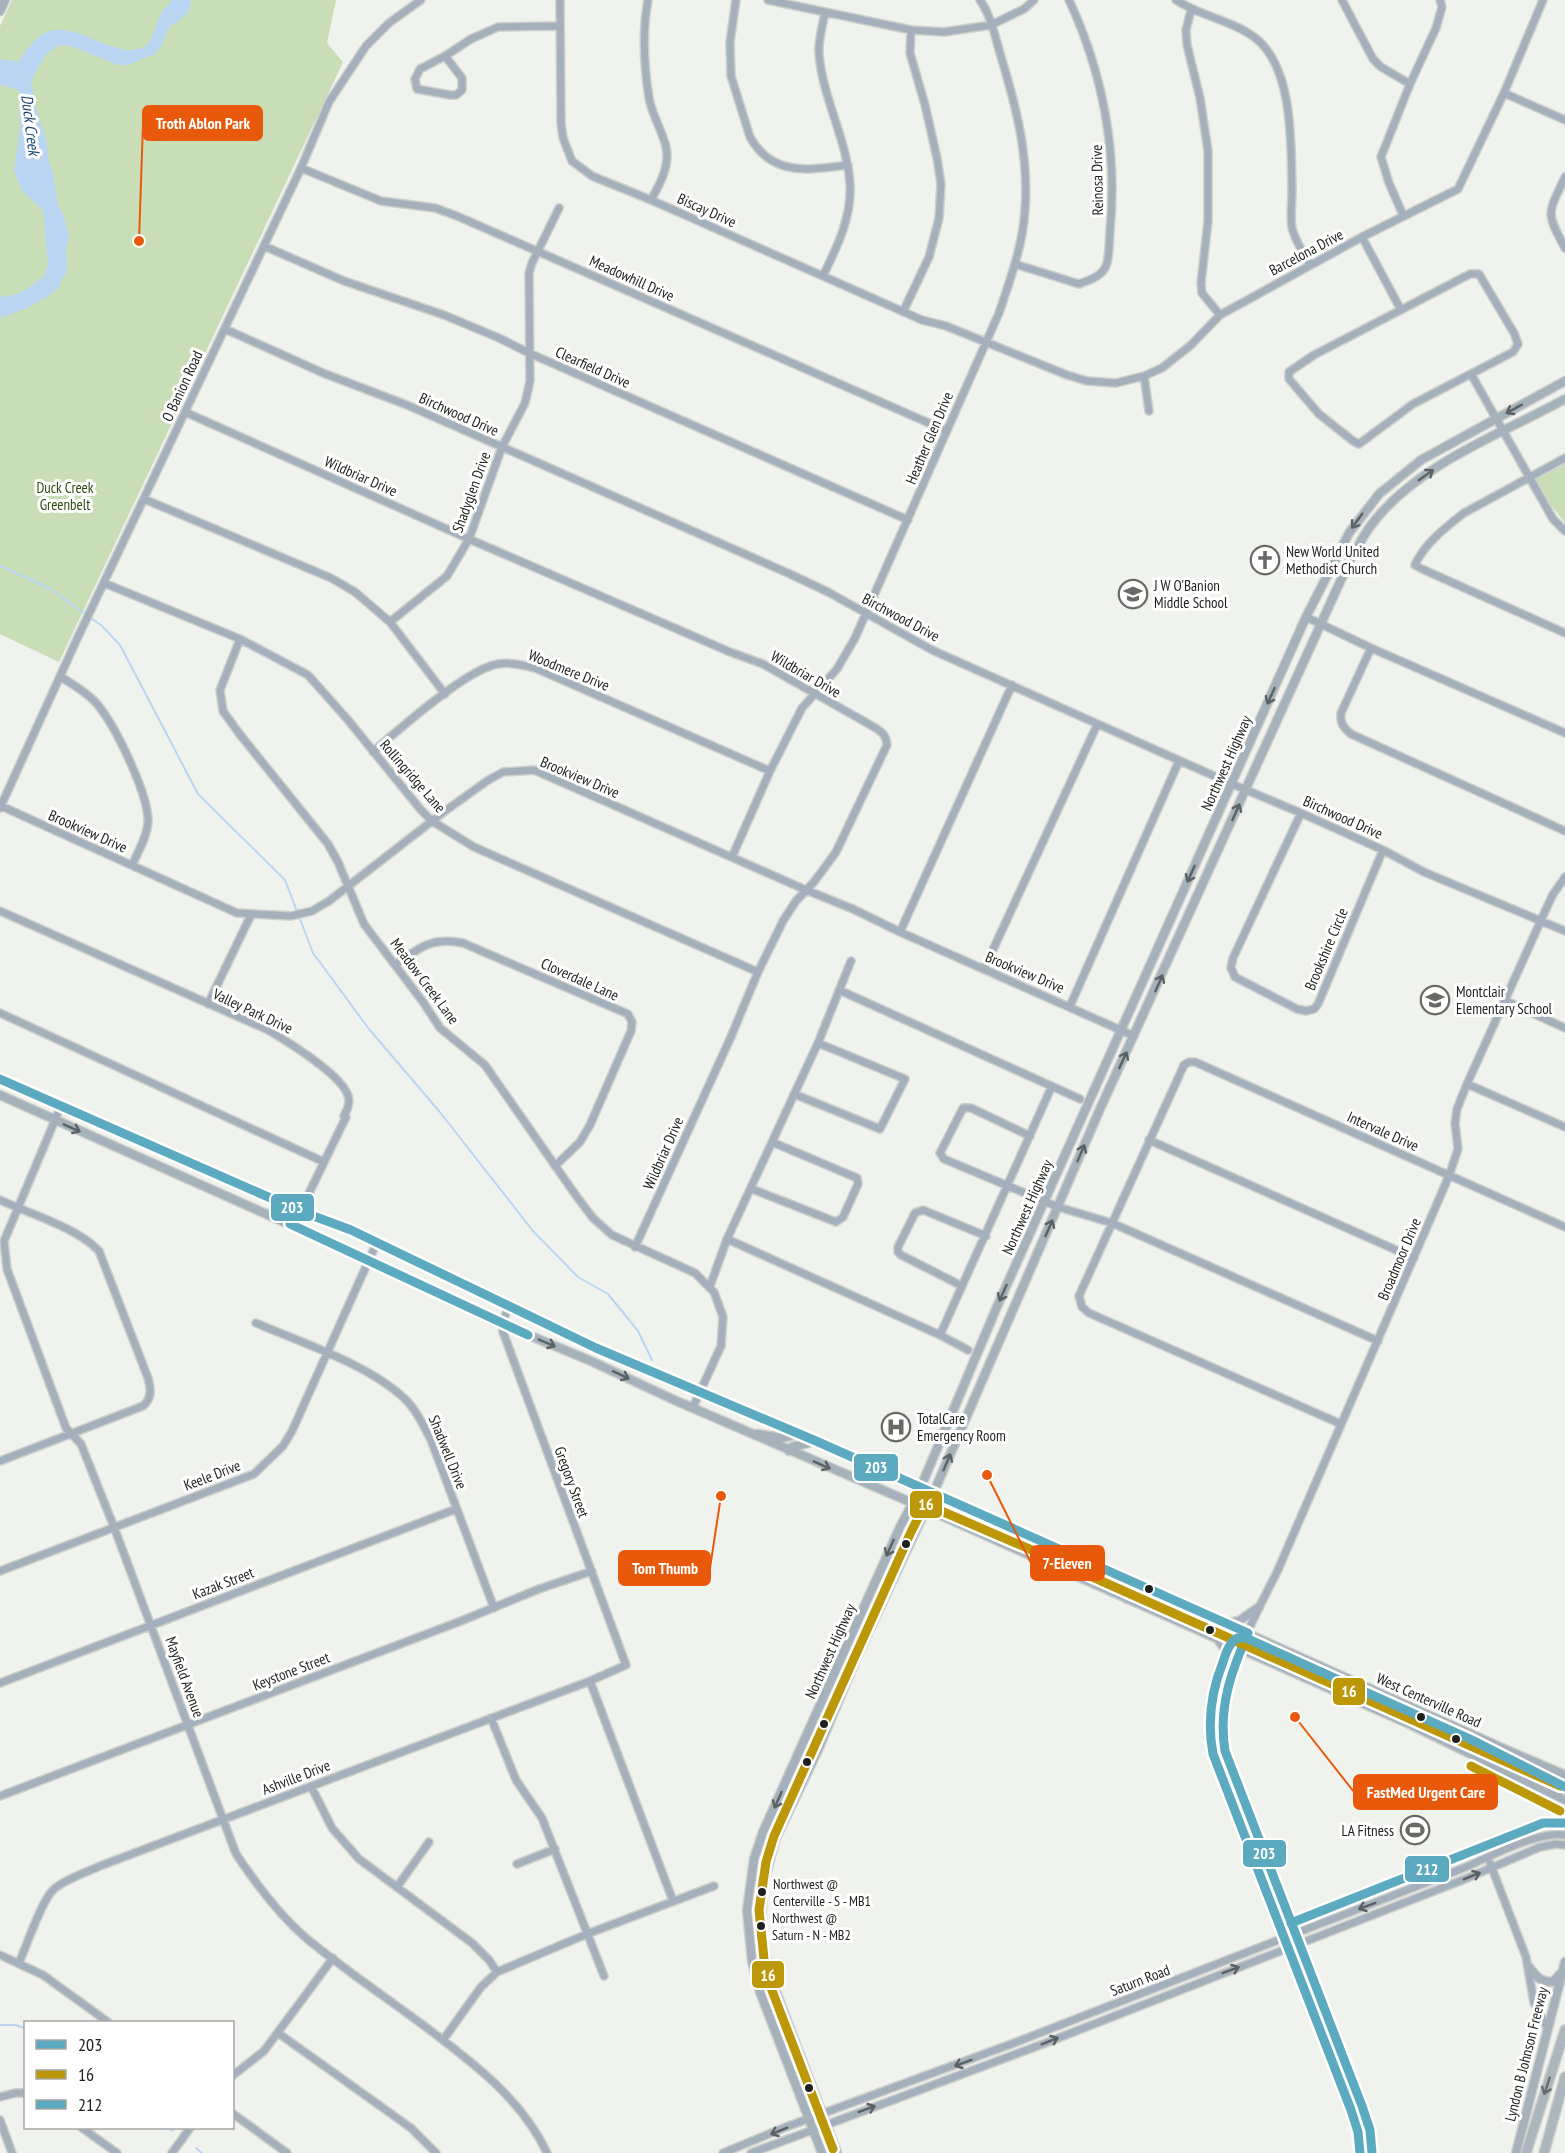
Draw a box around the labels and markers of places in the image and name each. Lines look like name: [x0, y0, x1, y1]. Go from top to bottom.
callout: Troth Ablon Park: [143, 106, 262, 140]
place label: New World United Methodist Church: [1286, 542, 1379, 578]
church icon: New World United Methodist Church: [1249, 544, 1281, 576]
place label: J W O'Banion Middle School: [1153, 576, 1228, 612]
school or university icon: J W O'Banion Middle School: [1117, 578, 1149, 610]
place label: Montclair Elementary School: [1456, 982, 1553, 1018]
school or university icon: Montclair Elementary School: [1419, 984, 1451, 1016]
place label: TotalCare Emergency Room: [917, 1409, 1006, 1445]
hospital icon: TotalCare Emergency Room: [880, 1411, 912, 1443]
unlabelled marker: [900, 1538, 912, 1550]
callout: 7-Eleven: [1031, 1546, 1104, 1580]
callout: Tom Thumb: [619, 1551, 710, 1585]
unlabelled marker: [1143, 1583, 1155, 1595]
unlabelled marker: [1204, 1624, 1216, 1636]
unlabelled marker: [1415, 1711, 1427, 1723]
unlabelled marker: [818, 1718, 830, 1730]
unlabelled marker: [1450, 1733, 1462, 1745]
unlabelled marker: [801, 1756, 813, 1768]
callout: FastMed Urgent Care: [1354, 1775, 1497, 1809]
sports icon: LA Fitness: [1399, 1814, 1431, 1846]
place label: LA Fitness: [1341, 1821, 1394, 1840]
place label: Northwest @ Centerville - S - MB1: [773, 1875, 871, 1910]
marker: Northwest @ Centerville - S - MB1: [756, 1886, 768, 1898]
place label: Northwest @ Saturn - N - MB2: [772, 1909, 851, 1944]
marker: Northwest @ Saturn - N - MB2: [755, 1920, 767, 1932]
unlabelled marker: [803, 2082, 815, 2094]

